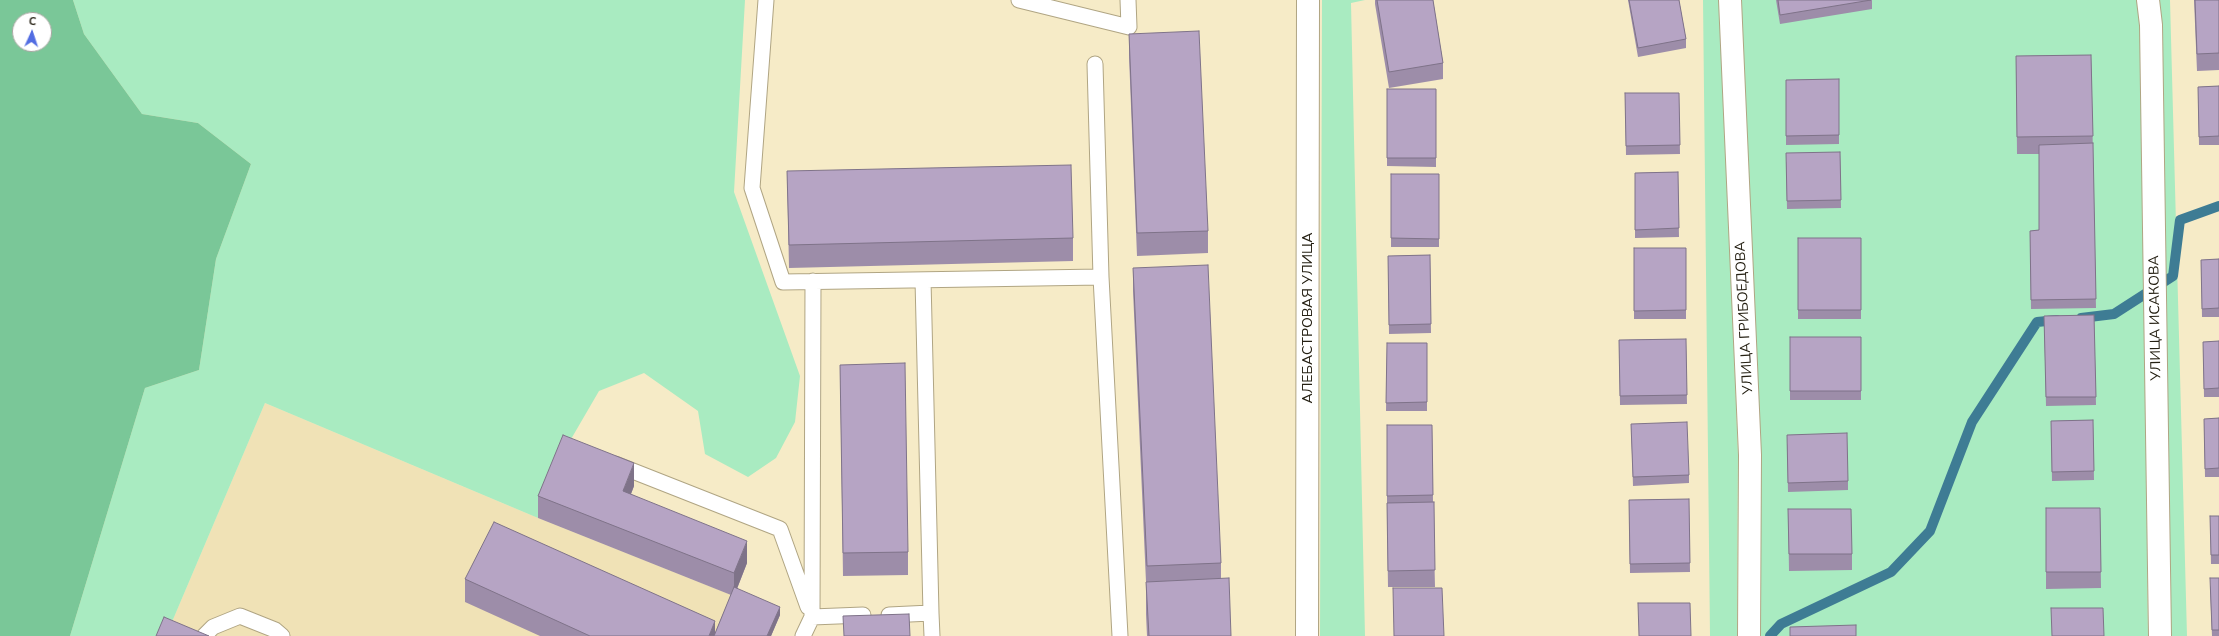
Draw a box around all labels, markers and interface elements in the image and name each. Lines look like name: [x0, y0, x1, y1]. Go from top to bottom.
north arrow: [12, 12, 52, 52]
text: С: [28, 14, 37, 28]
street label: АЛЕБАСТРОВАЯ УЛИЦА: [1300, 232, 1316, 404]
street label: УЛИЦА ГРИБОЕДОВА: [1732, 241, 1756, 395]
street label: УЛИЦА ИСАКОВА: [2146, 255, 2164, 381]

